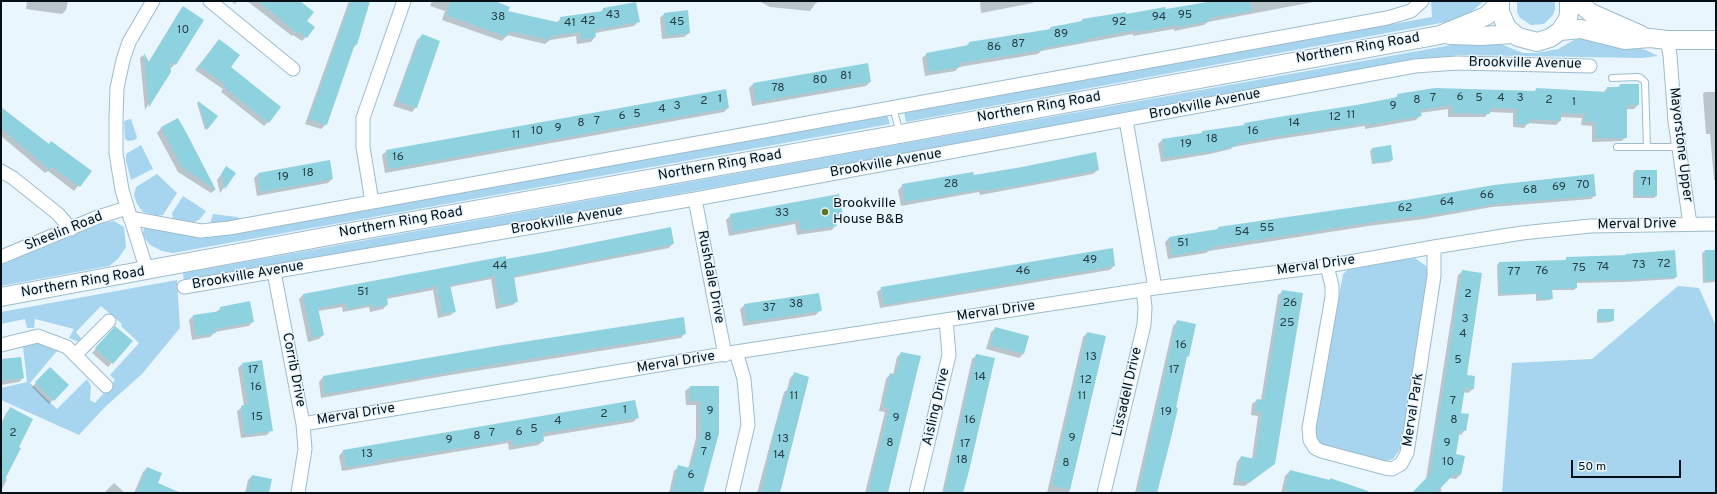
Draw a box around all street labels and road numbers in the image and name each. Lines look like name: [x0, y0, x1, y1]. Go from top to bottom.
street label: Northern Ring Road: [1295, 30, 1421, 68]
street label: Brookville Avenue: [1468, 55, 1582, 73]
street label: Brookville Avenue: [1148, 86, 1262, 124]
street label: Mayorstone Upper: [1665, 87, 1695, 203]
street label: Northern Ring Road: [976, 89, 1102, 127]
street label: Brookville Avenue: [829, 146, 943, 182]
street label: Northern Ring Road: [657, 147, 783, 185]
street label: Brookville Avenue: [510, 203, 624, 239]
street label: Northern Ring Road: [338, 204, 464, 242]
street label: Sheelin Road: [23, 209, 105, 255]
street label: Merval Drive: [1597, 216, 1677, 234]
street label: Rushdale Drive: [693, 229, 727, 325]
street label: Merval Drive: [1276, 252, 1356, 280]
street label: Brookville Avenue: [191, 258, 305, 294]
street label: Northern Ring Road: [20, 264, 146, 302]
street label: Merval Drive: [956, 298, 1036, 326]
street label: Corrib Drive: [278, 331, 308, 409]
street label: Lissadell Drive: [1110, 346, 1146, 438]
street label: Merval Drive: [636, 349, 716, 377]
street label: Aisling Drive: [920, 366, 954, 448]
street label: Merval Park: [1400, 372, 1428, 448]
street label: Merval Drive: [316, 401, 396, 429]

